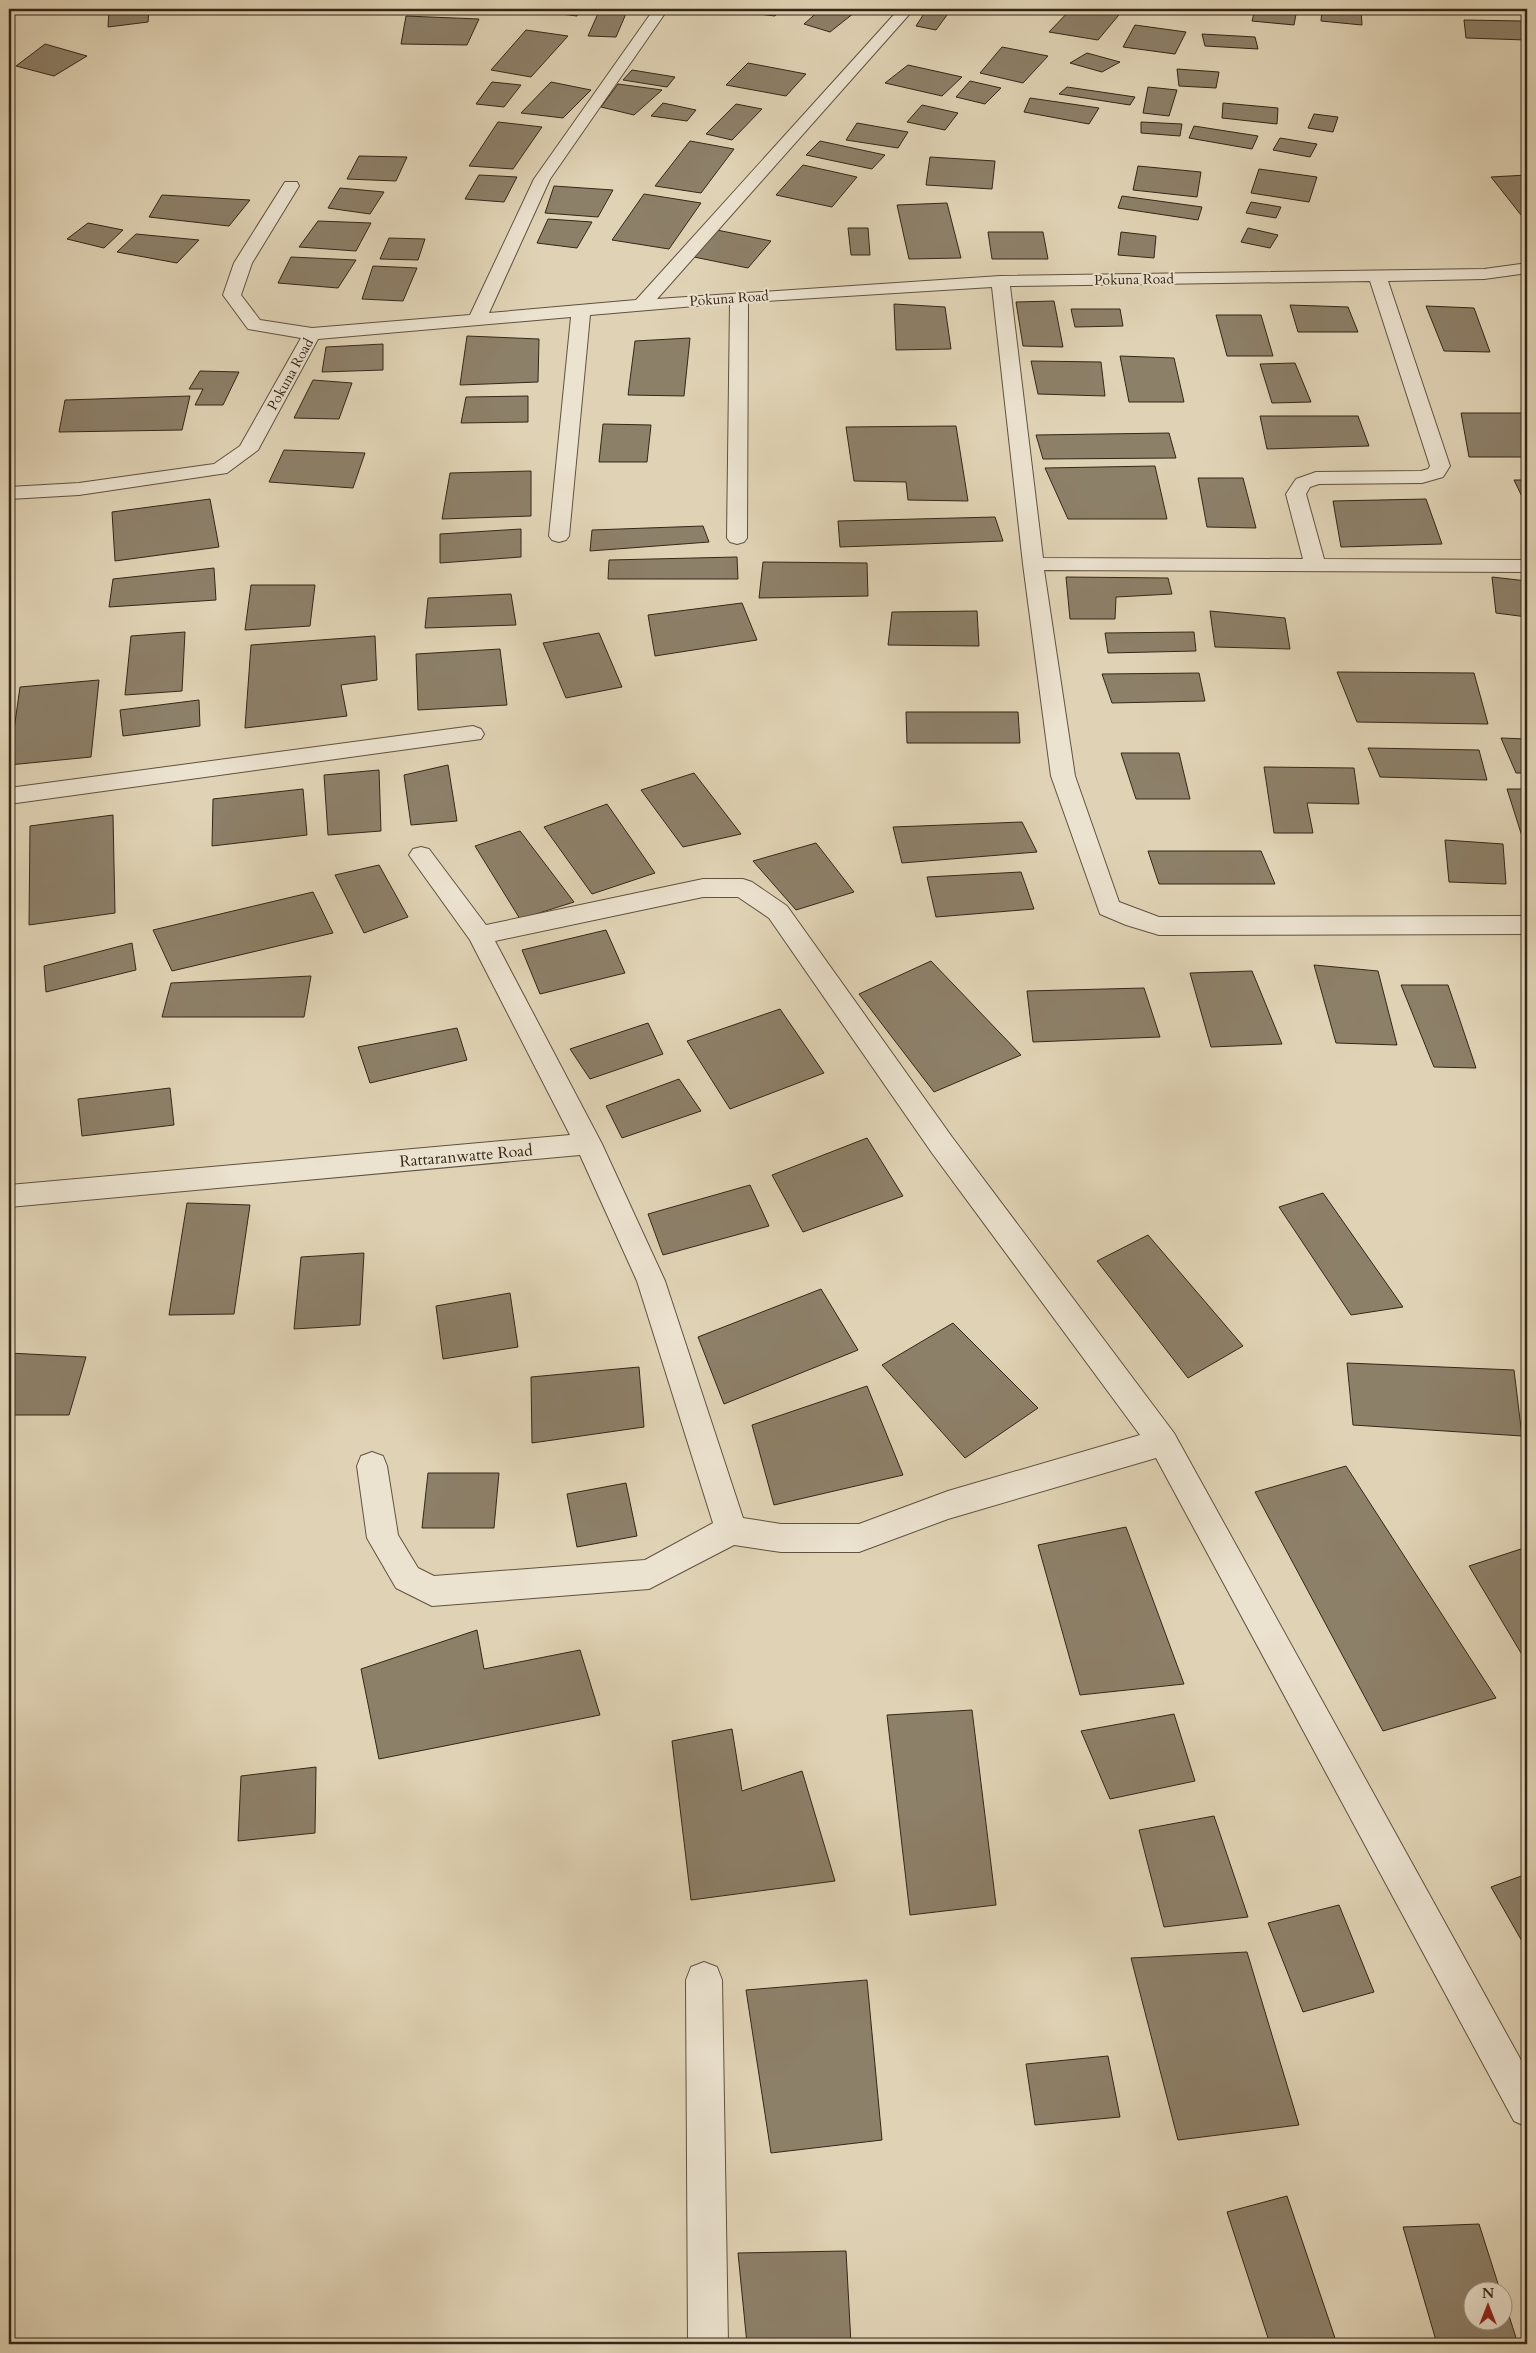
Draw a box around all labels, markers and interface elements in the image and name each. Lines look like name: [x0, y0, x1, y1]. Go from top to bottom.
street label: Pokuna Road: [1094, 269, 1174, 290]
street label: Pokuna Road: [689, 286, 770, 311]
street label: Pokuna Road: [263, 334, 318, 414]
street label: Rattaranwatte Road: [399, 1139, 534, 1173]
north arrow: [1464, 2280, 1514, 2330]
text: N: [1482, 2284, 1494, 2303]

